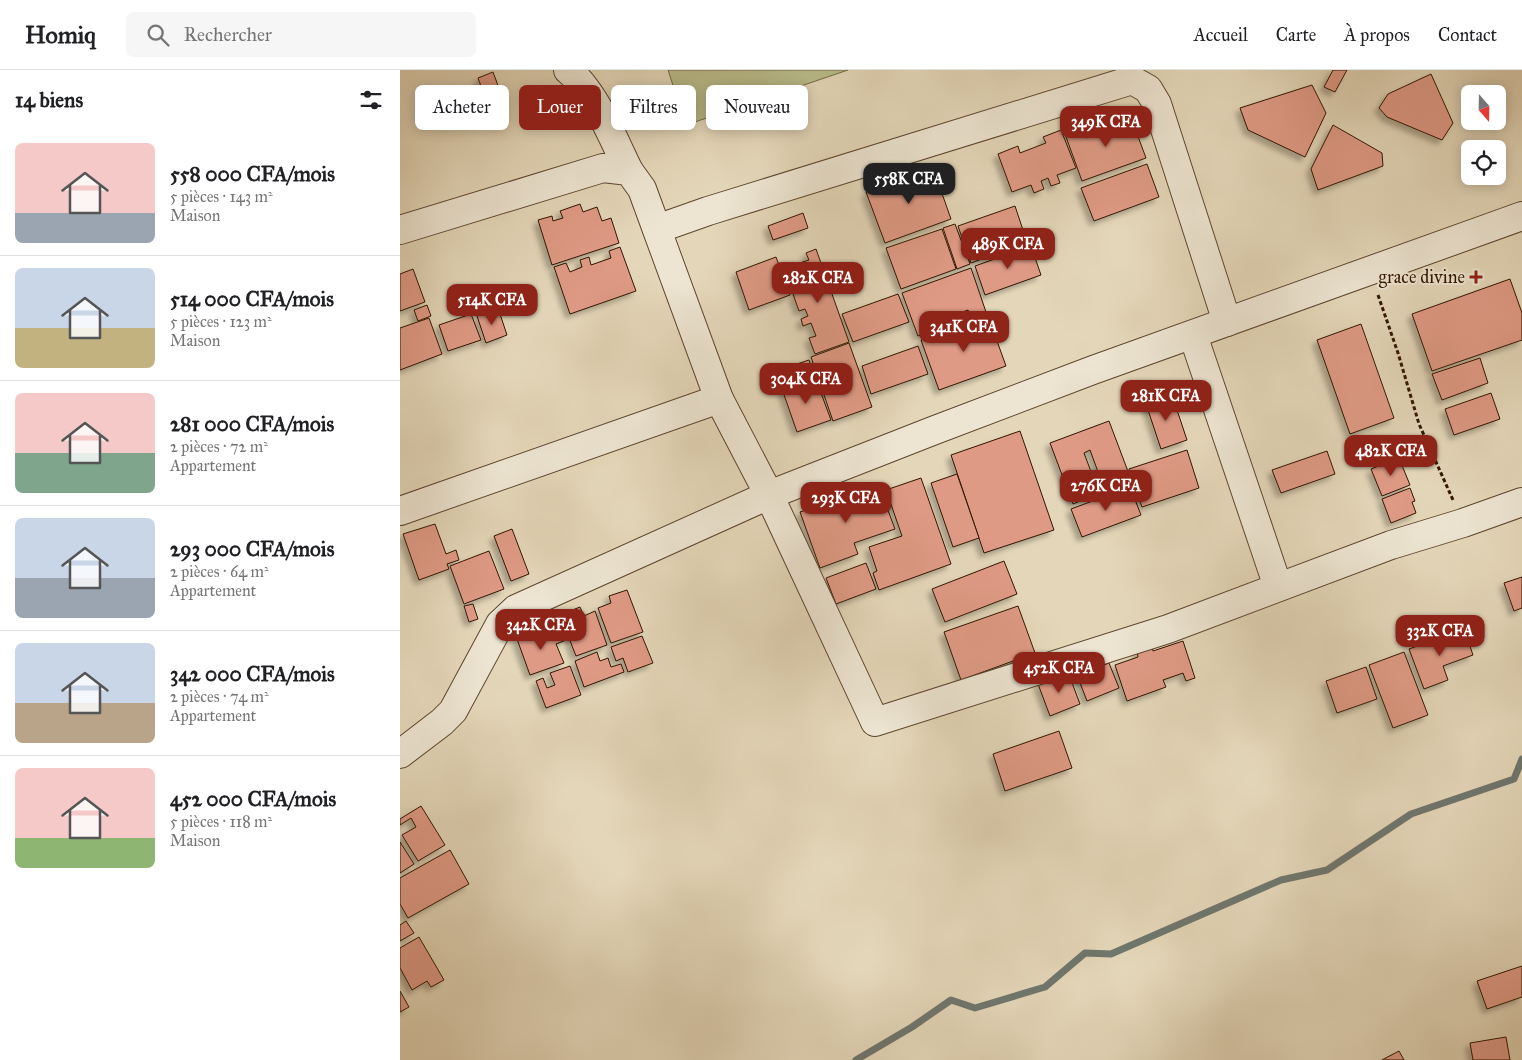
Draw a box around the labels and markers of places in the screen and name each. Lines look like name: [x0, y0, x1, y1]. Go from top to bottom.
pin: 349K CFA: [1054, 106, 1158, 148]
pin: 558K CFA: [857, 162, 961, 205]
pin: 489K CFA: [956, 228, 1060, 270]
pin: 282K CFA: [766, 262, 870, 304]
place label: grace divine: [1379, 266, 1465, 289]
marker: grace divine: [1469, 270, 1483, 284]
pin: 514K CFA: [440, 284, 544, 326]
pin: 341K CFA: [912, 310, 1016, 353]
pin: 304K CFA: [754, 362, 858, 405]
pin: 281K CFA: [1114, 380, 1218, 422]
pin: 482K CFA: [1339, 434, 1443, 477]
pin: 276K CFA: [1054, 470, 1158, 512]
pin: 293K CFA: [794, 482, 898, 524]
pin: 342K CFA: [489, 608, 593, 651]
pin: 332K CFA: [1388, 614, 1492, 657]
pin: 452K CFA: [1007, 652, 1111, 694]

